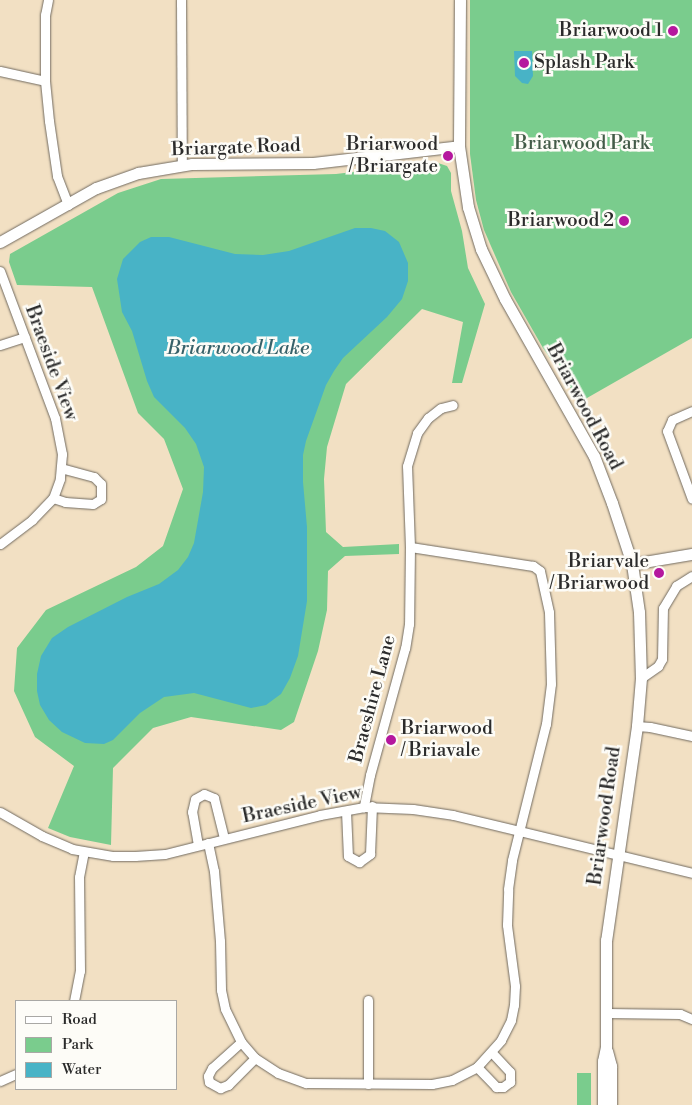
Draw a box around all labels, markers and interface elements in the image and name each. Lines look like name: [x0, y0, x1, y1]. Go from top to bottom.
place label: Briarwood 1: [559, 20, 663, 42]
marker: Briarwood 1: [667, 25, 679, 37]
place label: Splash Park: [534, 52, 634, 74]
marker: Splash Park: [518, 57, 530, 69]
park label: Briarwood Park: [514, 133, 650, 155]
street label: Briargate Road: [171, 134, 301, 162]
place label: Briarwood / Briargate: [346, 134, 438, 178]
marker: Briarwood / Briargate: [442, 150, 454, 162]
place label: Briarwood 2: [507, 210, 614, 232]
marker: Briarwood 2: [618, 215, 630, 227]
street label: Braeside View: [20, 302, 82, 424]
water label: Briarwood Lake: [167, 336, 309, 360]
street label: Briarwood Road: [541, 340, 627, 474]
place label: Briarvale / Briarwood: [550, 551, 649, 595]
marker: Briarvale / Briarwood: [653, 567, 665, 579]
street label: Braeshire Lane: [345, 633, 401, 765]
place label: Briarwood / Briavale: [401, 718, 493, 762]
marker: Briarwood / Briavale: [385, 734, 397, 746]
street label: Briarwood Road: [584, 745, 626, 887]
street label: Braeside View: [240, 781, 364, 829]
legend: [15, 1000, 178, 1090]
text: Road: [62, 1010, 97, 1029]
text: Park: [62, 1035, 93, 1054]
text: Water: [62, 1060, 101, 1079]

